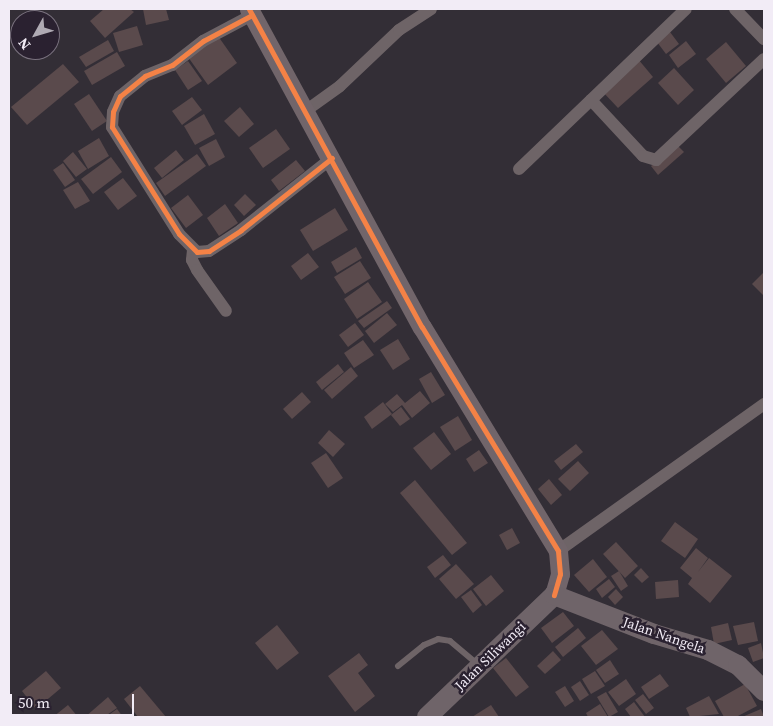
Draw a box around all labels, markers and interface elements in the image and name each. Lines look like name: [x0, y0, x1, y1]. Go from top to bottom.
north arrow: [10, 10, 60, 60]
text: N: [13, 34, 35, 54]
street label: Jalan Nangela: [621, 613, 707, 657]
street label: Jalan Siliwangi: [451, 618, 529, 694]
scale bar: [12, 684, 136, 716]
text: 50 m: [18, 692, 50, 713]

